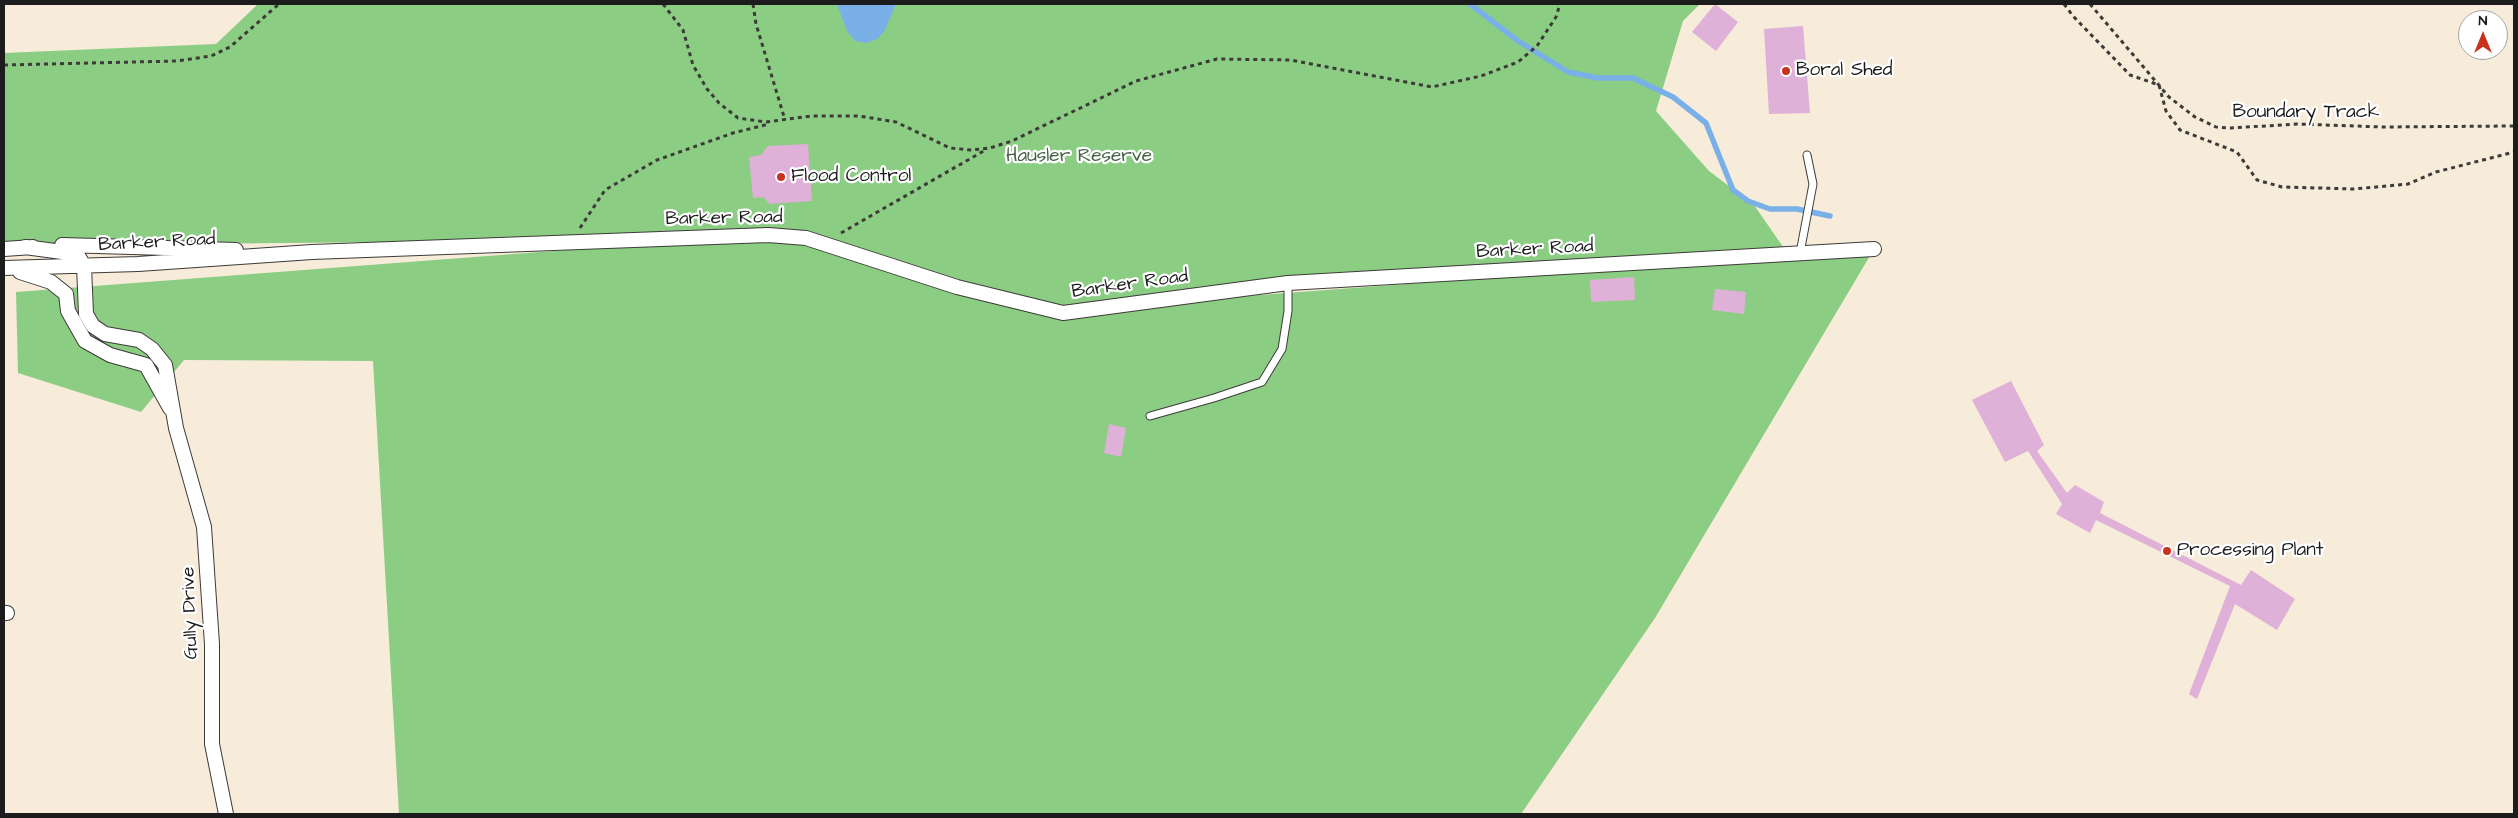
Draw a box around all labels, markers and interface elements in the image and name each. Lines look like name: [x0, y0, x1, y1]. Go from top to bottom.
north arrow: [2458, 10, 2508, 60]
text: N: [2479, 11, 2487, 31]
place label: Boral Shed: [1796, 60, 1893, 82]
marker: Boral Shed: [1780, 65, 1792, 77]
street label: Boundary Track: [2233, 102, 2379, 124]
park label: Hausler Reserve: [1006, 146, 1152, 168]
place label: Flood Control: [791, 166, 911, 188]
marker: Flood Control: [775, 171, 787, 183]
street label: Barker Road: [665, 207, 783, 231]
street label: Barker Road: [98, 229, 216, 257]
street label: Barker Road: [1476, 236, 1594, 264]
street label: Barker Road: [1070, 266, 1190, 304]
place label: Processing Plant: [2177, 540, 2323, 562]
marker: Processing Plant: [2161, 545, 2173, 557]
street label: Gully Drive: [178, 566, 204, 660]

